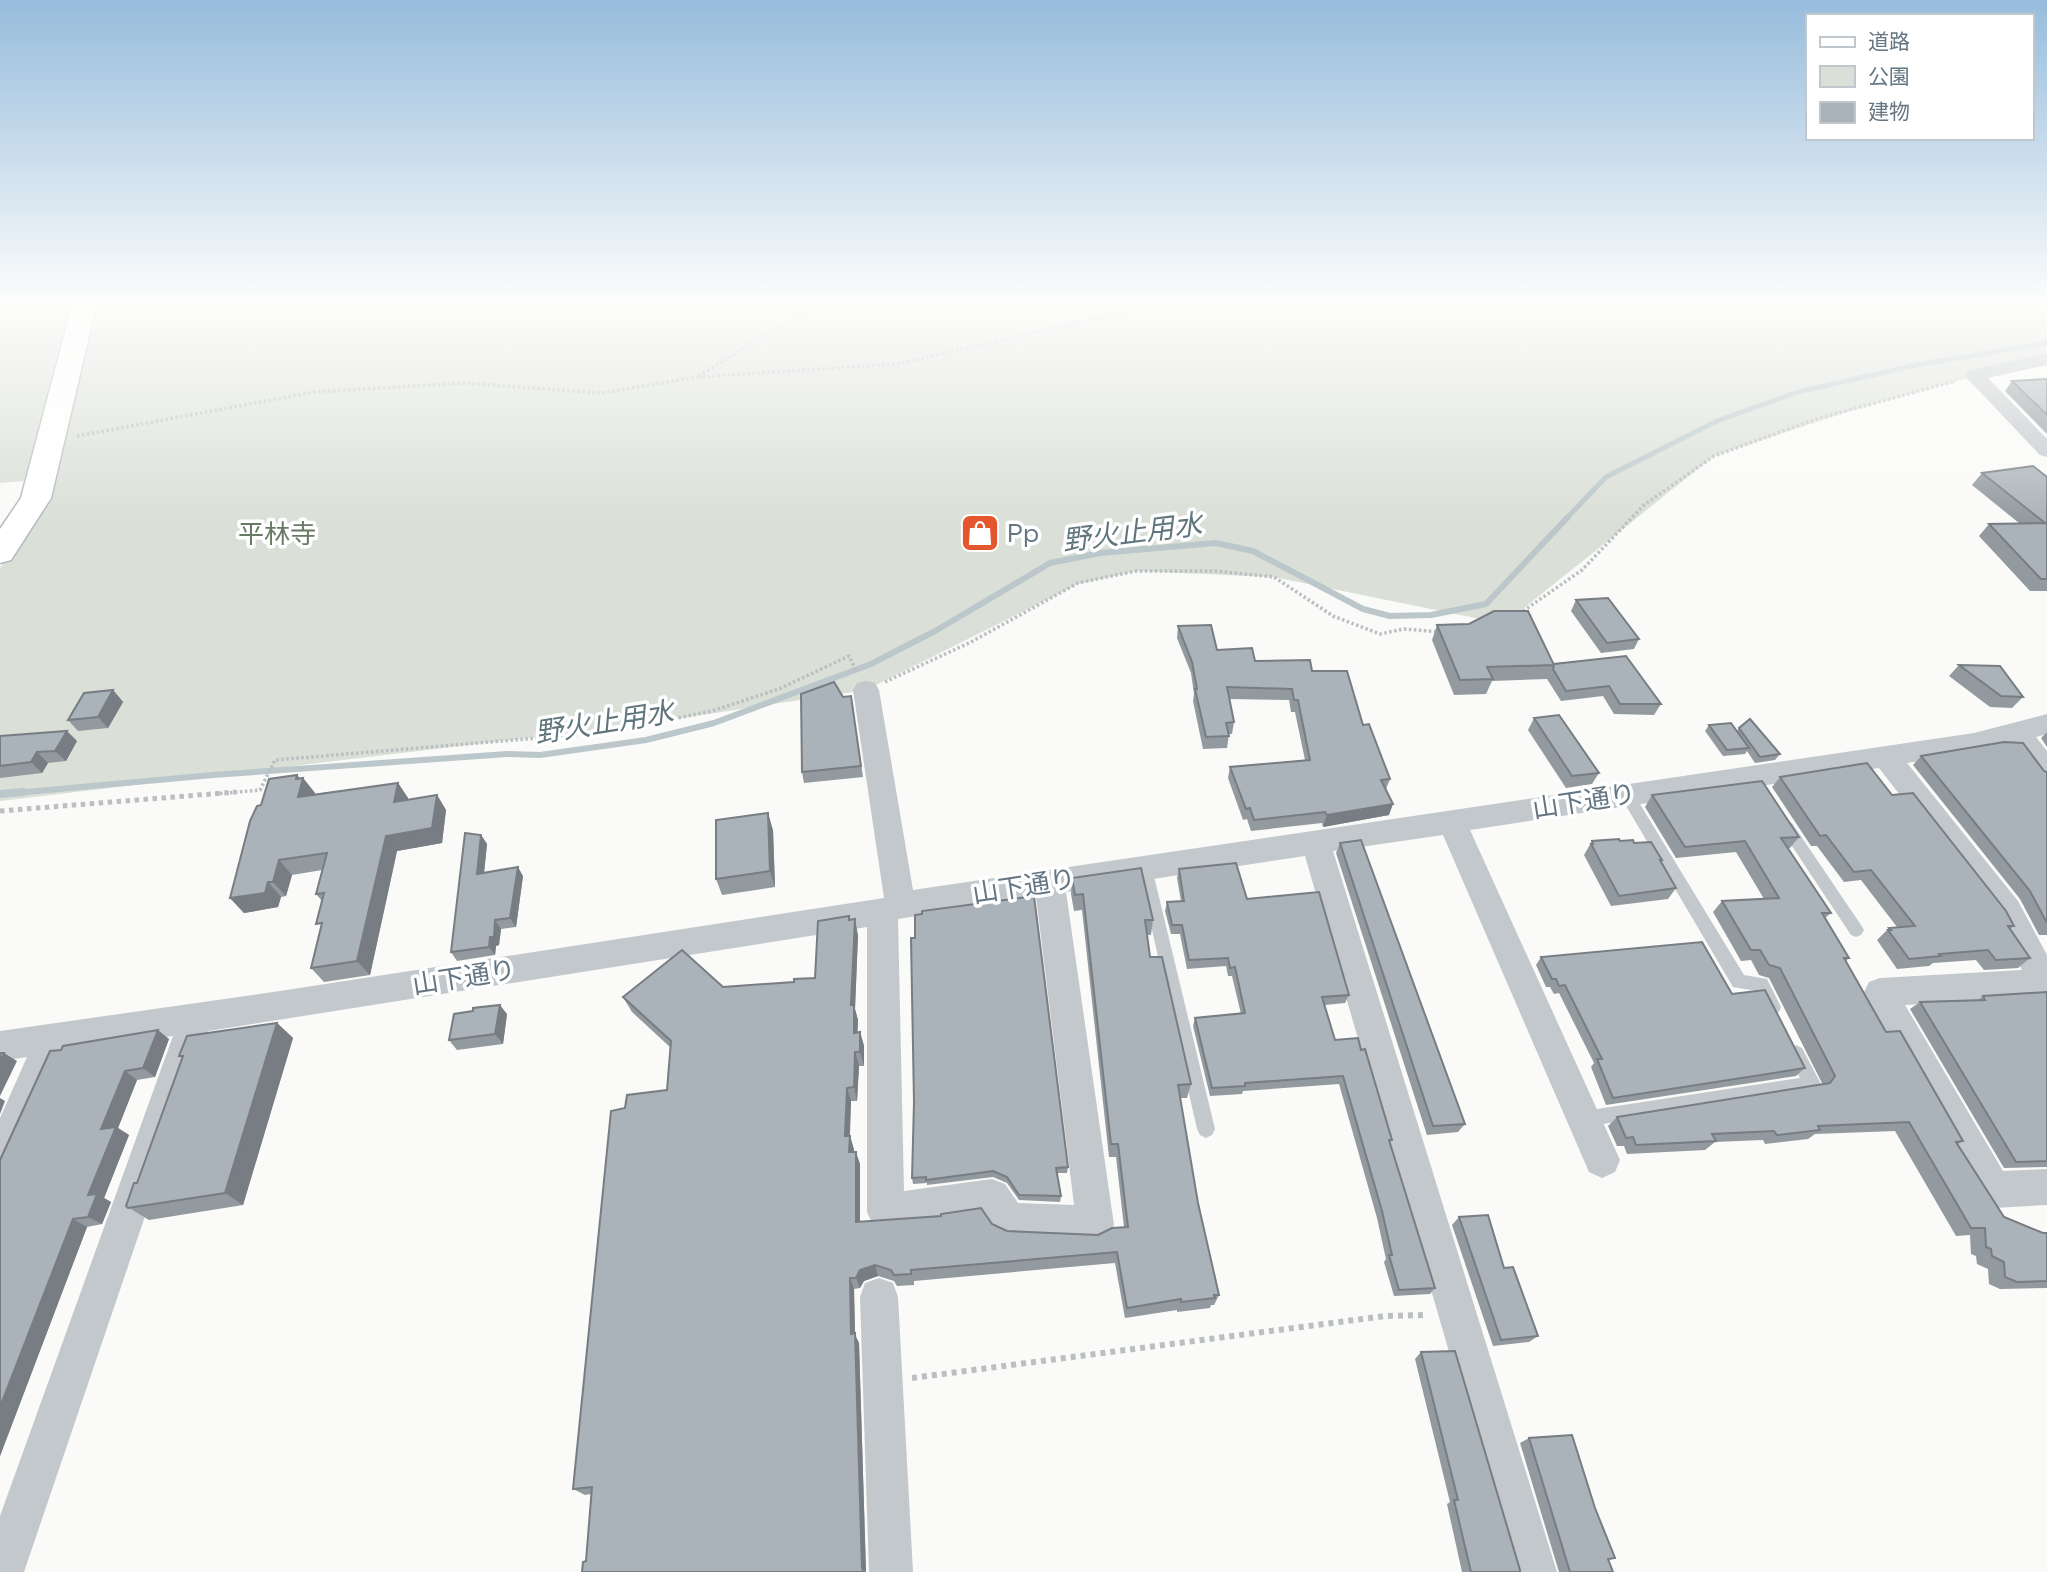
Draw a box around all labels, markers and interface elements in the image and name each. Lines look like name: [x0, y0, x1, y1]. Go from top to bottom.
legend: [1806, 14, 2033, 140]
text: 道路: [1868, 28, 1910, 55]
text: 公園: [1868, 63, 1910, 90]
text: 建物: [1868, 98, 1910, 125]
water label: 野火止用水: [1060, 505, 1207, 558]
shop icon: Pp: [959, 512, 1001, 554]
place label: Pp: [1007, 516, 1039, 550]
park label: 平林寺: [238, 517, 316, 551]
water label: 野火止用水: [532, 693, 679, 751]
street label: 山下通り: [1530, 776, 1638, 826]
street label: 山下通り: [970, 861, 1078, 911]
street label: 山下通り: [410, 952, 518, 1002]

